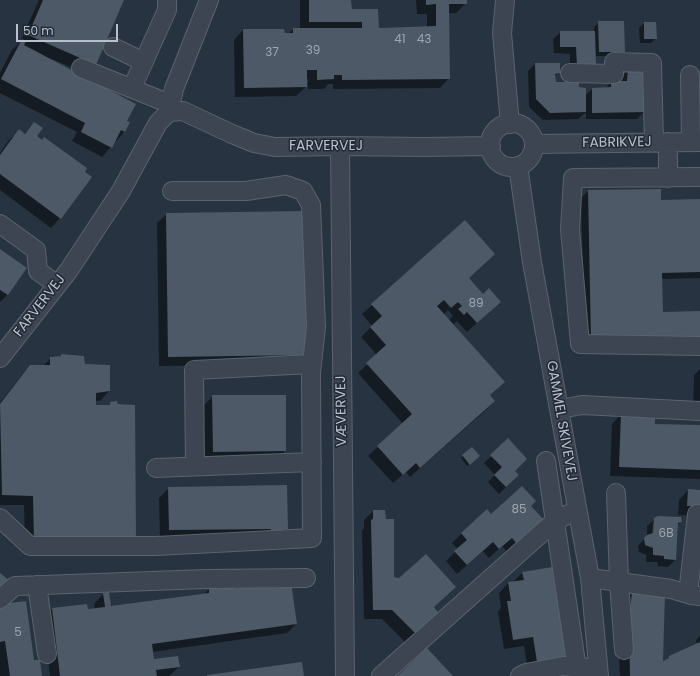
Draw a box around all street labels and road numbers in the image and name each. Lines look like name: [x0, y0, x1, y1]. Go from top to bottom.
street label: FABRIKVEJ: [582, 134, 652, 152]
street label: FARVERVEJ: [289, 138, 363, 154]
street label: FARVERVEJ: [11, 272, 69, 340]
street label: GAMMEL SKIVEVEJ: [542, 359, 580, 483]
street label: VÆVERVEJ: [333, 375, 351, 447]

